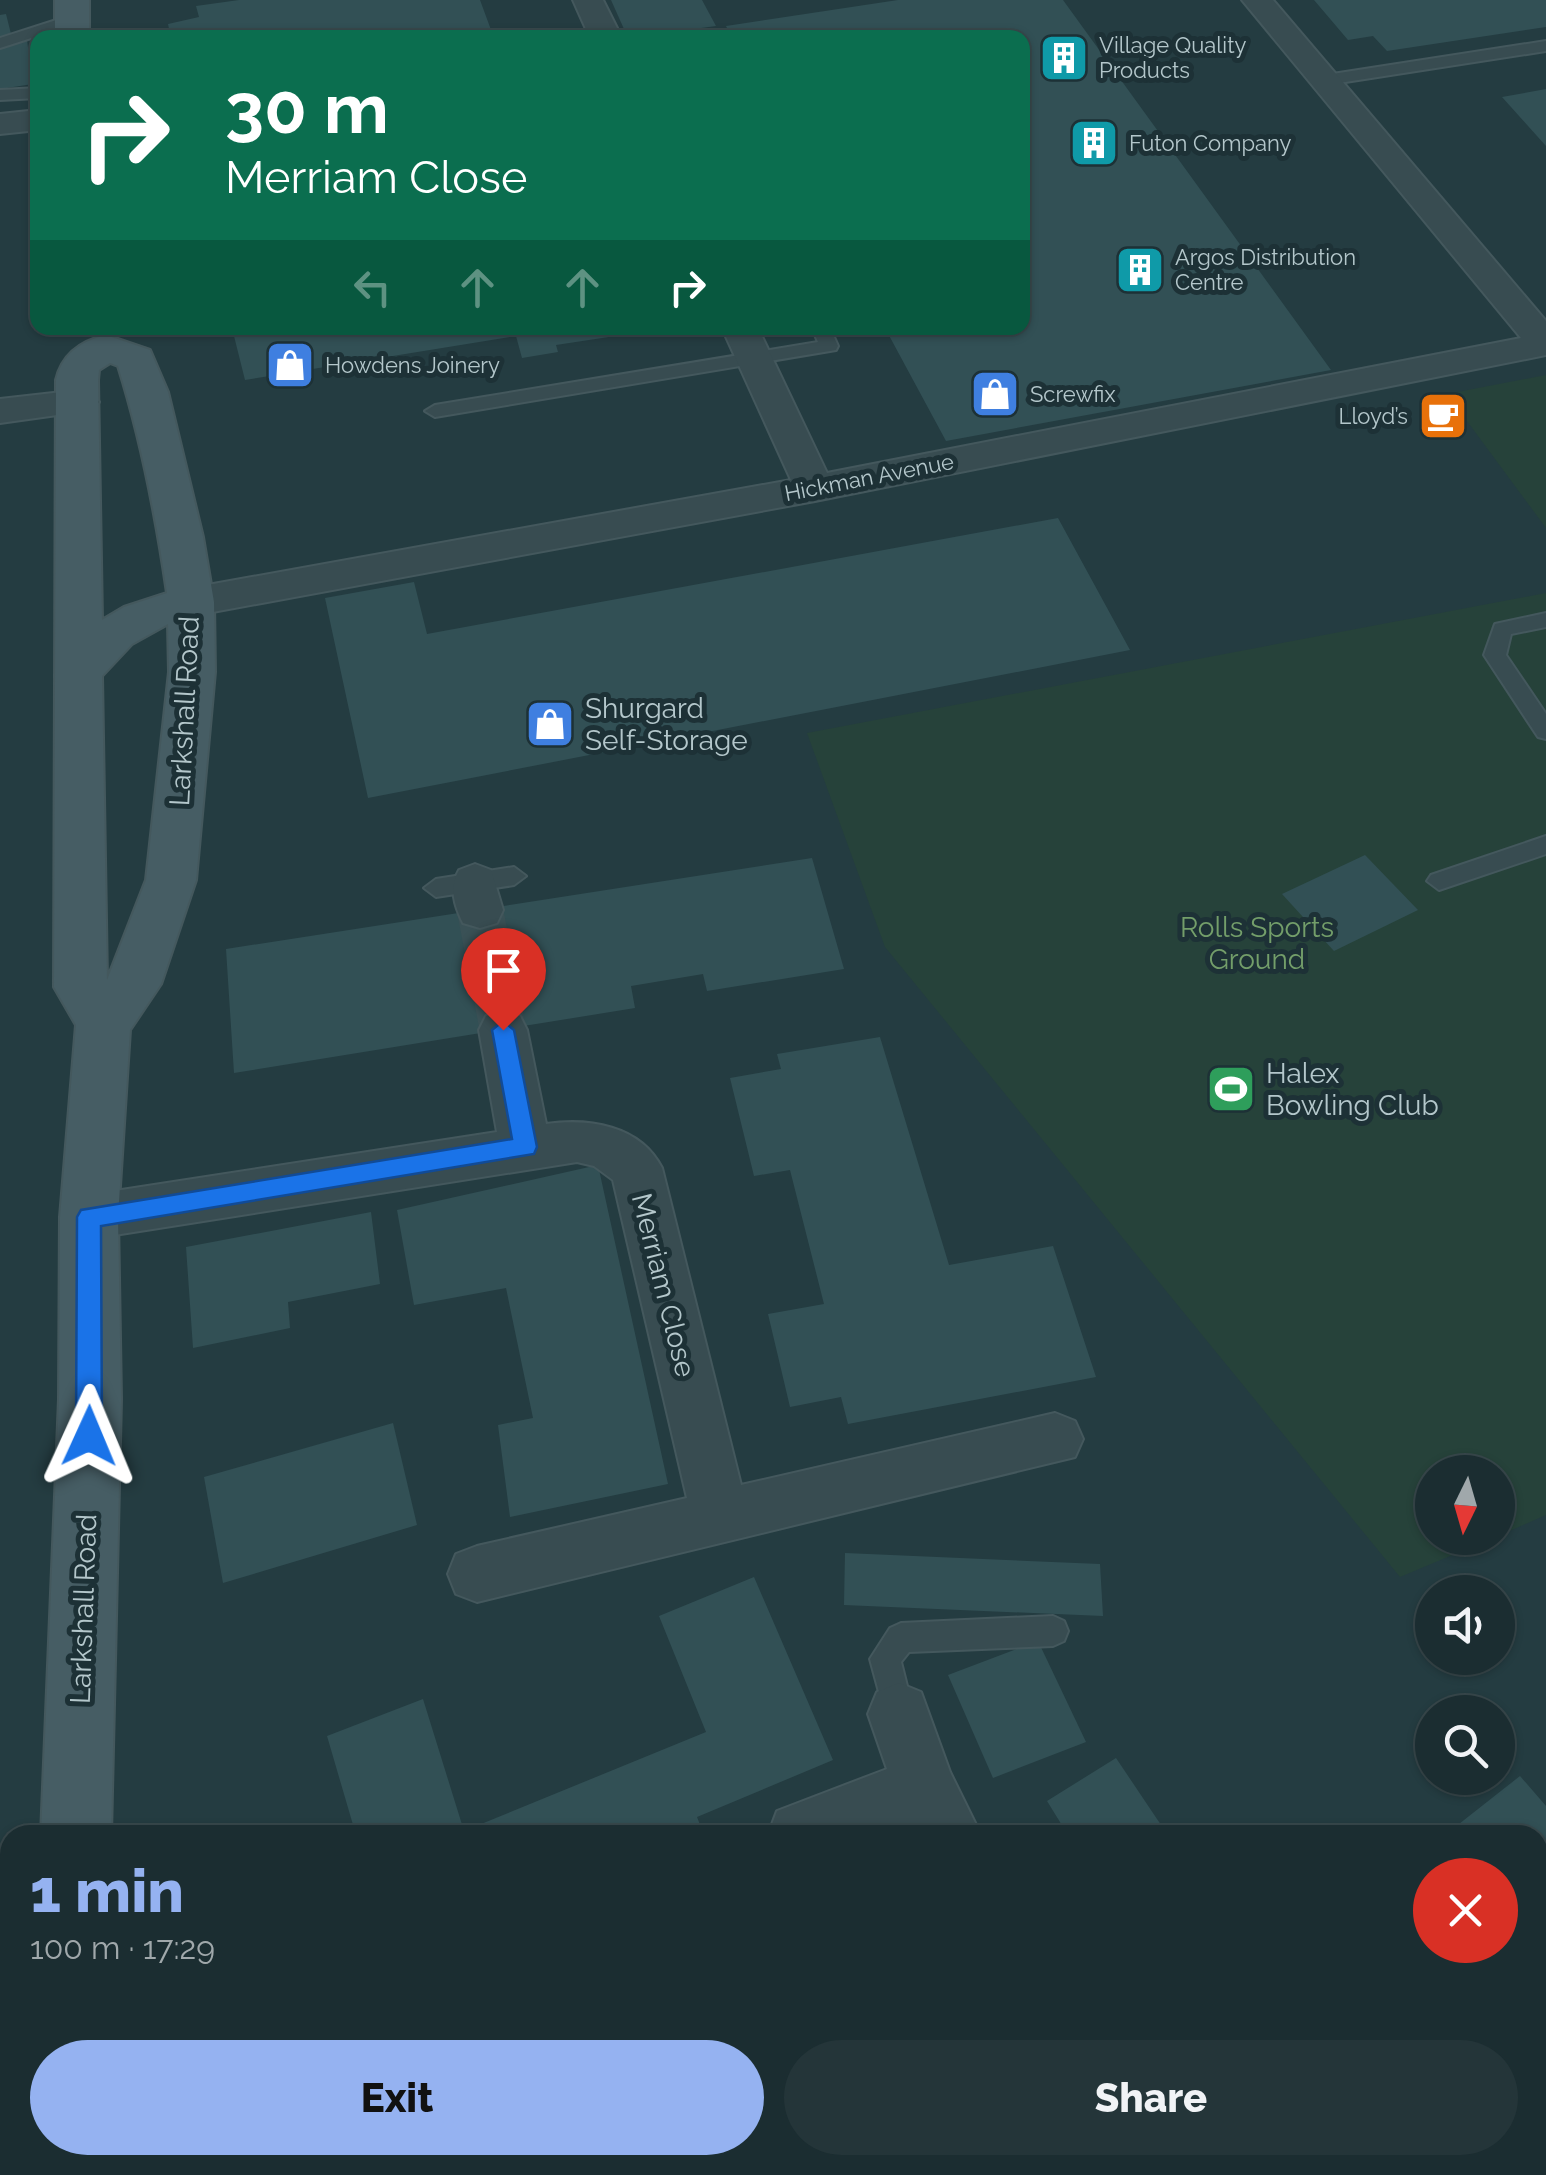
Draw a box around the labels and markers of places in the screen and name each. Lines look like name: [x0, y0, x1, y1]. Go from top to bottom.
building icon: Village Quality Products: [1038, 32, 1090, 84]
place label: Village Quality Products: [1099, 32, 1246, 83]
building icon: Futon Company: [1068, 117, 1120, 169]
place label: Futon Company: [1129, 130, 1292, 156]
building icon: Argos Distribution Centre: [1114, 244, 1166, 296]
place label: Argos Distribution Centre: [1175, 244, 1356, 295]
shop icon: Howdens Joinery: [264, 339, 316, 391]
place label: Howdens Joinery: [325, 352, 500, 378]
shop icon: Screwfix: [969, 368, 1021, 420]
place label: Screwfix: [1030, 381, 1115, 407]
cafe icon: Lloyd’s: [1417, 390, 1469, 442]
place label: Lloyd’s: [1339, 403, 1408, 429]
place label: Shurgard Self-Storage: [585, 692, 748, 757]
shop icon: Shurgard Self-Storage: [524, 698, 576, 750]
pin: [461, 928, 546, 1031]
place label: Halex Bowling Club: [1266, 1057, 1439, 1122]
sports icon: Halex Bowling Club: [1205, 1063, 1257, 1115]

